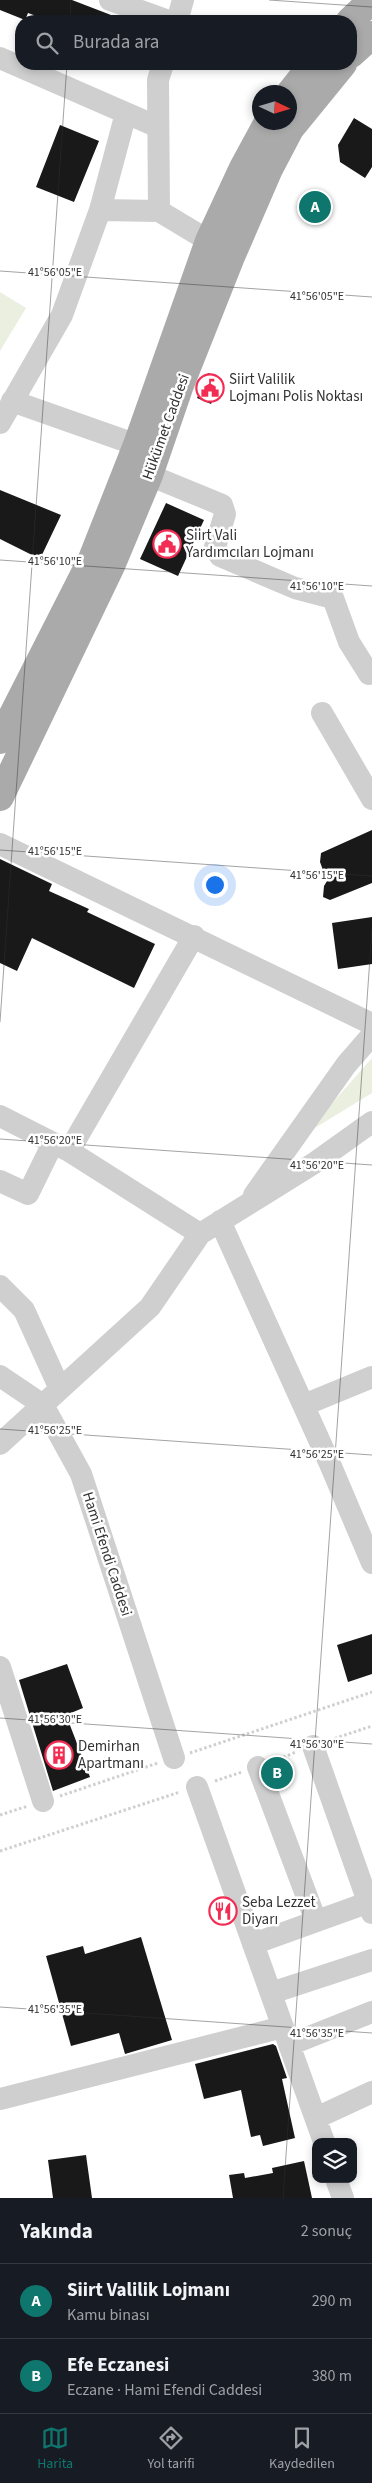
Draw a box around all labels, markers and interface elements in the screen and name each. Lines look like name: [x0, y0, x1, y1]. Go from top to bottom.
search box: [15, 15, 357, 70]
icon: search: [33, 29, 61, 57]
text: Burada ara: [73, 29, 159, 56]
north arrow: [252, 85, 297, 130]
pin: A: [299, 188, 331, 226]
text: 41°56'05"E: [28, 264, 82, 281]
text: 41°56'05"E: [290, 288, 344, 305]
place label: Siirt Valilik Lojmanı Polis Noktası: [229, 369, 363, 407]
street label: Hükümet Caddesi: [137, 371, 195, 483]
public building icon: Siirt Valilik Lojmanı Polis Noktası: [195, 373, 225, 403]
place label: Siirt Vali Yardımcıları Lojmanı: [185, 525, 314, 563]
public building icon: Siirt Vali Yardımcıları Lojmanı: [152, 529, 182, 559]
text: 41°56'10"E: [28, 553, 82, 570]
text: 41°56'10"E: [290, 578, 344, 595]
text: 41°56'15"E: [28, 843, 82, 860]
text: 41°56'15"E: [290, 867, 344, 884]
your location: [202, 872, 228, 898]
text: 41°56'20"E: [28, 1132, 82, 1149]
text: 41°56'20"E: [290, 1157, 344, 1174]
text: 41°56'25"E: [28, 1422, 82, 1439]
text: 41°56'25"E: [290, 1446, 344, 1463]
street label: Hami Efendi Caddesi: [77, 1489, 137, 1619]
text: 41°56'30"E: [28, 1711, 82, 1728]
place label: Demirhan Apartmanı: [78, 1736, 144, 1774]
text: 41°56'30"E: [290, 1736, 344, 1753]
building icon: Demirhan Apartmanı: [44, 1740, 74, 1770]
pin: B: [261, 1754, 293, 1792]
place label: Seba Lezzet Diyarı: [242, 1892, 316, 1930]
restaurant icon: Seba Lezzet Diyarı: [208, 1896, 238, 1926]
text: 41°56'35"E: [28, 2001, 82, 2018]
text: 41°56'35"E: [290, 2025, 344, 2042]
map controls: [312, 2138, 357, 2183]
button: layers: [312, 2138, 357, 2183]
text: Yakında: [20, 2216, 93, 2246]
text: 2 sonuç: [301, 2220, 352, 2242]
text: Siirt Valilik Lojmanı: [67, 2277, 230, 2304]
text: A: [31, 2290, 41, 2312]
text: 290 m: [312, 2290, 352, 2312]
text: Kamu binası: [67, 2304, 150, 2326]
text: Efe Eczanesi: [67, 2352, 169, 2379]
text: B: [31, 2365, 41, 2387]
text: 380 m: [312, 2365, 352, 2387]
text: Eczane · Hami Efendi Caddesi: [67, 2379, 262, 2401]
tab: Harita: [37, 2424, 73, 2474]
tab: Yol tarifi: [147, 2424, 195, 2474]
tab: Kaydedilen: [269, 2424, 335, 2474]

